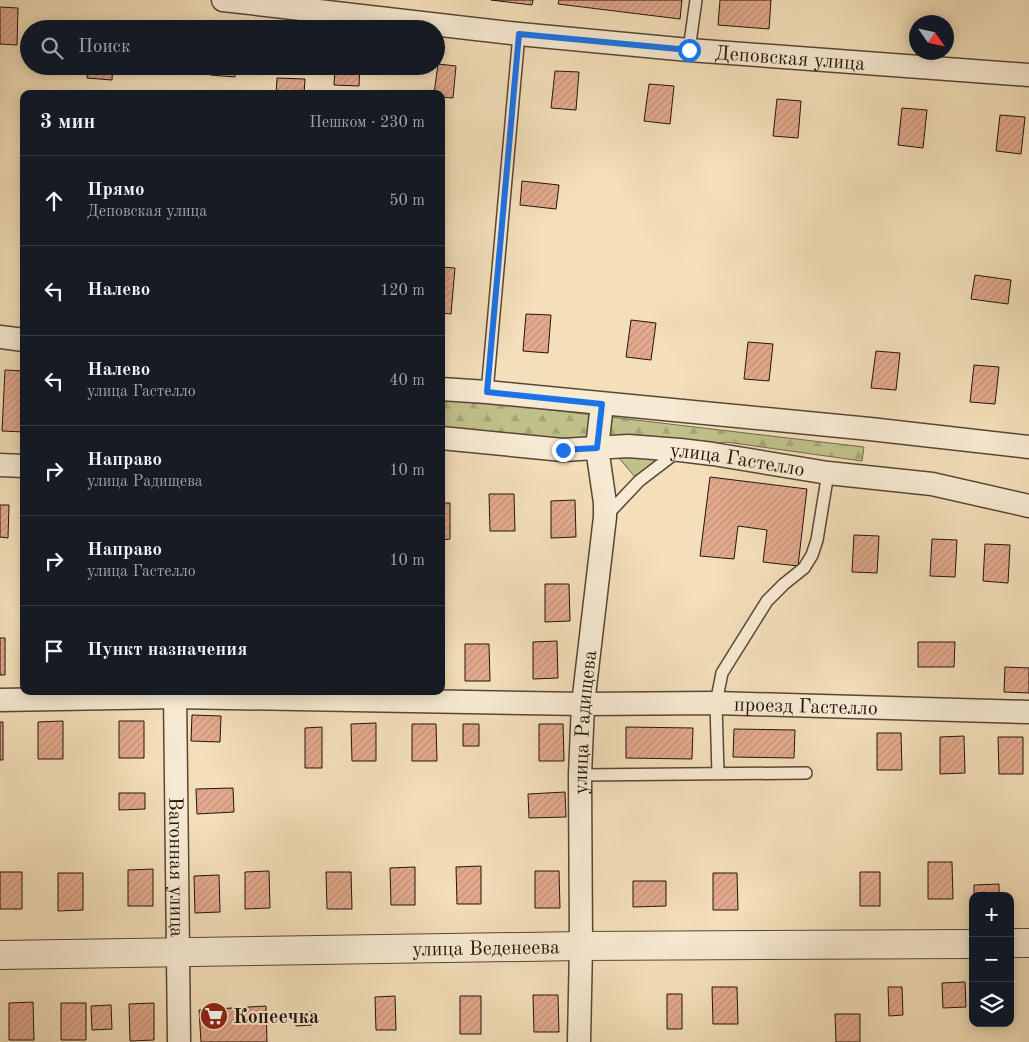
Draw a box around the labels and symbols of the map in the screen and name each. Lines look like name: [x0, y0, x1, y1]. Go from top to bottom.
north arrow: [909, 15, 954, 60]
route start: [678, 39, 701, 62]
street label: Деповская улица: [714, 44, 866, 75]
route end: [552, 439, 575, 462]
street label: улица Гастелло: [669, 441, 806, 481]
street label: улица Радищева: [572, 649, 601, 794]
street label: проезд Гастелло: [734, 696, 878, 720]
street label: Вагонная улица: [164, 797, 186, 937]
street label: улица Веденеева: [412, 938, 560, 961]
supermarket icon: Копеечка: [199, 1001, 229, 1031]
place label: Копеечка: [233, 1008, 319, 1028]

